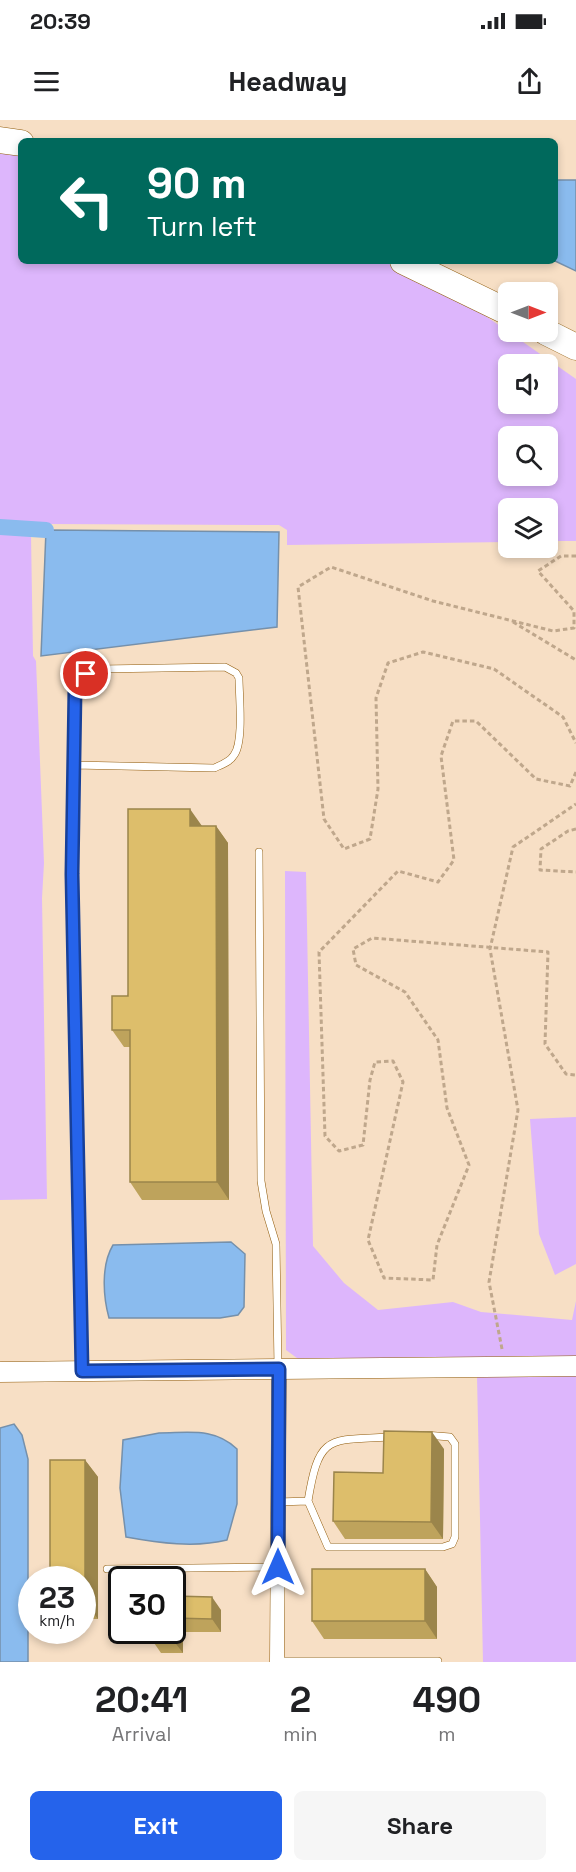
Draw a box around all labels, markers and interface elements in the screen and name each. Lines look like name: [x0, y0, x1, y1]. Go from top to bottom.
text: 20:39: [30, 7, 91, 35]
text: Headway: [229, 64, 347, 99]
icon: menu: [30, 65, 63, 98]
icon: share: [513, 65, 546, 98]
text: 90 m: [147, 157, 247, 210]
icon: left: [48, 162, 126, 240]
text: Turn left: [147, 209, 257, 244]
north arrow: [498, 282, 558, 342]
map controls: [498, 282, 558, 558]
button: sound: [498, 354, 558, 414]
button: search: [498, 426, 558, 486]
button: layers: [498, 498, 558, 558]
pin: [60, 648, 111, 699]
icon: arrive: [69, 657, 102, 690]
position arrow: [246, 1535, 310, 1599]
speed limit sign: 30: [108, 1566, 186, 1644]
text: 23: [39, 1578, 75, 1617]
text: km/h: [39, 1611, 75, 1630]
text: 20:41: [95, 1677, 188, 1723]
text: 2: [290, 1677, 311, 1723]
text: 490: [413, 1677, 481, 1723]
text: Arrival: [112, 1721, 171, 1747]
text: min: [283, 1721, 318, 1747]
text: m: [438, 1721, 455, 1747]
button: Exit: [30, 1791, 282, 1860]
button: Share: [294, 1791, 546, 1860]

